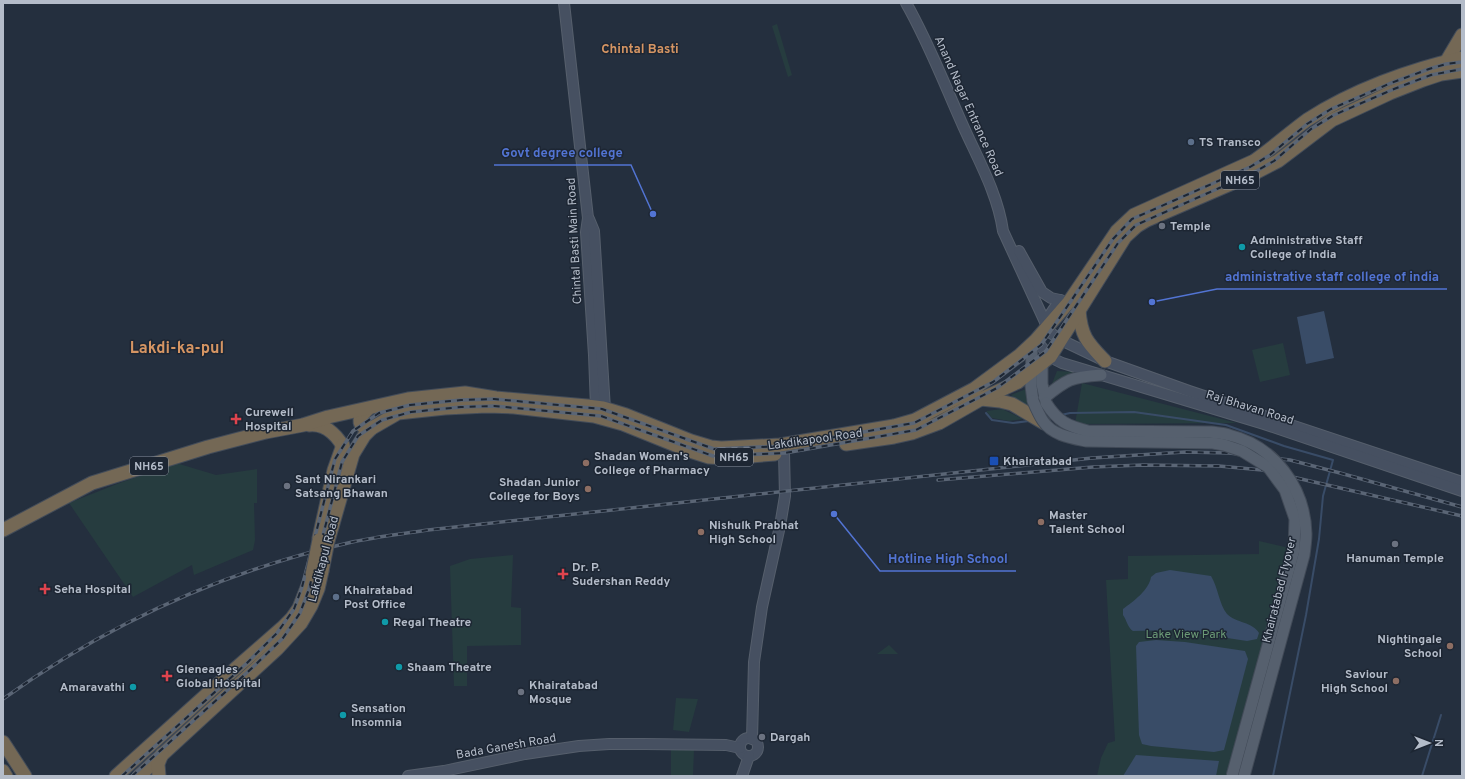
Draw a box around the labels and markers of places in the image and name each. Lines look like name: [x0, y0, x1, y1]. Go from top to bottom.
place label: TS Transco: [1199, 135, 1261, 151]
marker: TS Transco: [1186, 137, 1196, 147]
callout: Govt degree college: [494, 140, 631, 165]
place label: Temple: [1170, 219, 1211, 235]
marker: Temple: [1157, 221, 1167, 231]
place label: Administrative Staff College of India: [1250, 233, 1363, 263]
marker: Administrative Staff College of India: [1237, 242, 1247, 252]
callout: administrative staff college of india: [1217, 264, 1447, 289]
place label: Curewell Hospital: [245, 405, 294, 435]
marker: Curewell Hospital: [230, 413, 242, 425]
place label: Shadan Women's College of Pharmacy: [594, 449, 710, 479]
place label: Khairatabad: [1003, 454, 1072, 470]
marker: Khairatabad: [988, 455, 1000, 467]
marker: Shadan Women's College of Pharmacy: [581, 458, 591, 468]
place label: Sant Nirankari Satsang Bhawan: [295, 472, 388, 502]
place label: Shadan Junior College for Boys: [489, 475, 580, 505]
marker: Sant Nirankari Satsang Bhawan: [282, 481, 292, 491]
marker: Shadan Junior College for Boys: [583, 484, 593, 494]
place label: Master Talent School: [1049, 508, 1125, 538]
marker: Master Talent School: [1036, 517, 1046, 527]
place label: Nishulk Prabhat High School: [709, 518, 799, 548]
marker: Nishulk Prabhat High School: [696, 527, 706, 537]
marker: Hanuman Temple: [1390, 539, 1400, 549]
callout: Hotline High School: [880, 546, 1016, 571]
place label: Hanuman Temple: [1346, 551, 1444, 567]
place label: Dr. P. Sudershan Reddy: [572, 560, 670, 590]
marker: Dr. P. Sudershan Reddy: [557, 568, 569, 580]
place label: Seha Hospital: [54, 582, 131, 598]
marker: Seha Hospital: [39, 583, 51, 595]
place label: Khairatabad Post Office: [344, 583, 413, 613]
marker: Khairatabad Post Office: [331, 592, 341, 602]
place label: Regal Theatre: [393, 615, 471, 631]
marker: Regal Theatre: [380, 617, 390, 627]
place label: Nightingale School: [1377, 632, 1442, 662]
marker: Nightingale School: [1445, 641, 1455, 651]
place label: Shaam Theatre: [407, 660, 492, 676]
place label: Gleneagles Global Hospital: [176, 662, 261, 692]
marker: Shaam Theatre: [394, 662, 404, 672]
place label: Saviour High School: [1321, 667, 1388, 697]
marker: Gleneagles Global Hospital: [161, 670, 173, 682]
marker: Saviour High School: [1391, 676, 1401, 686]
place label: Khairatabad Mosque: [529, 678, 598, 708]
place label: Amaravathi: [60, 680, 125, 696]
marker: Amaravathi: [128, 682, 138, 692]
marker: Khairatabad Mosque: [516, 687, 526, 697]
place label: Sensation Insomnia: [351, 701, 406, 731]
marker: Sensation Insomnia: [338, 710, 348, 720]
place label: Dargah: [770, 730, 810, 746]
marker: Dargah: [757, 732, 767, 742]

